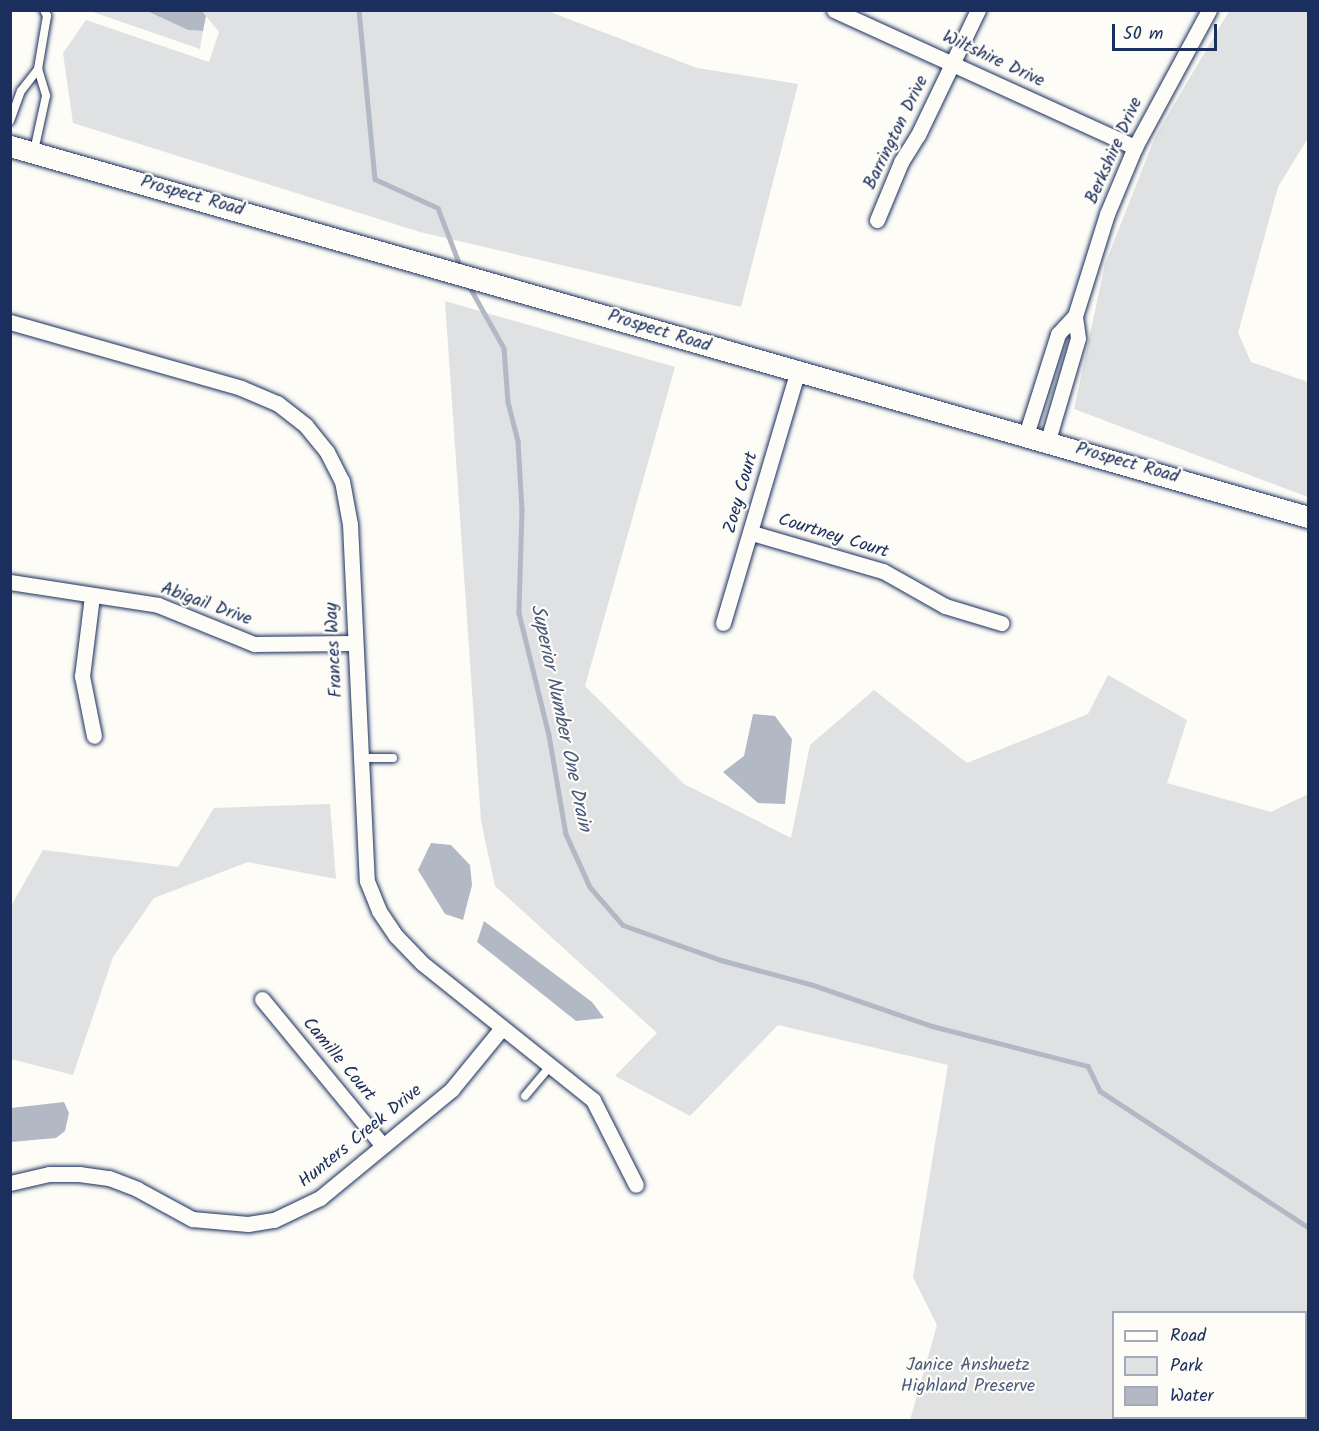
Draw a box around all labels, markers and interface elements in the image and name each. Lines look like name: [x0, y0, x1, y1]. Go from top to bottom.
scale bar: [1115, 12, 1220, 50]
text: 50 m: [1123, 20, 1163, 49]
street label: Wiltshire Drive: [939, 27, 1047, 93]
street label: Barrington Drive: [860, 73, 934, 193]
street label: Berkshire Drive: [1082, 94, 1148, 208]
street label: Prospect Road: [138, 172, 246, 222]
street label: Prospect Road: [605, 306, 713, 358]
street label: Prospect Road: [1073, 439, 1181, 489]
street label: Zoey Court: [720, 450, 764, 536]
street label: Courtney Court: [775, 510, 891, 564]
street label: Abigail Drive: [158, 579, 254, 631]
street label: Frances Way: [322, 602, 348, 698]
water label: Superior Number One Drain: [524, 602, 596, 834]
street label: Camille Court: [297, 1014, 379, 1106]
street label: Hunters Creek Drive: [295, 1081, 427, 1193]
legend: [1112, 1311, 1307, 1419]
text: Road: [1170, 1322, 1206, 1351]
text: Park: [1170, 1352, 1203, 1381]
park label: Janice Anshuetz Highland Preserve: [901, 1356, 1035, 1398]
text: Water: [1170, 1382, 1214, 1411]

